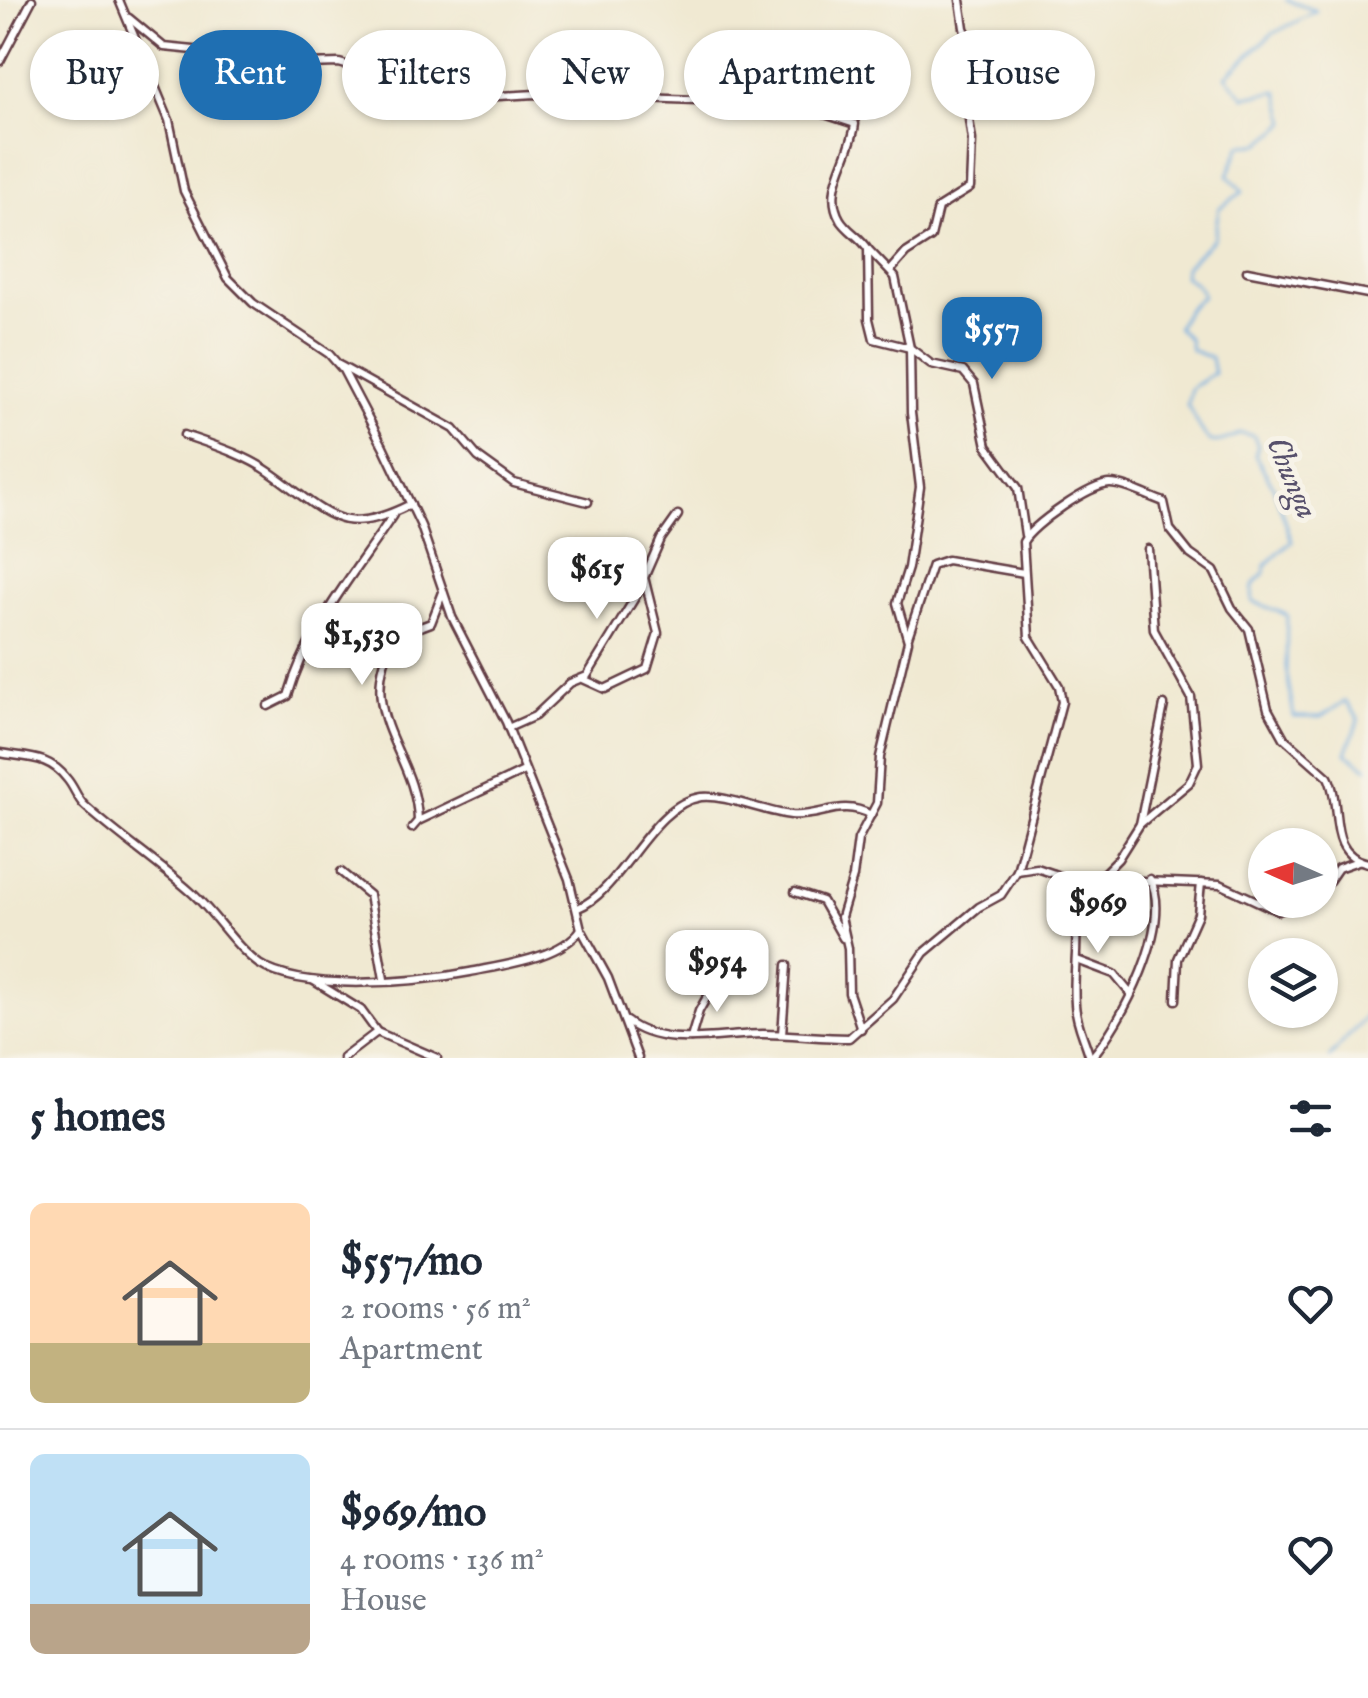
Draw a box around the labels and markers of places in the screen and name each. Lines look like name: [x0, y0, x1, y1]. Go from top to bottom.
pin: $557: [933, 297, 1051, 382]
pin: $615: [538, 537, 656, 622]
pin: $1,530: [281, 603, 443, 688]
pin: $969: [1039, 871, 1157, 956]
pin: $954: [658, 930, 776, 1015]

